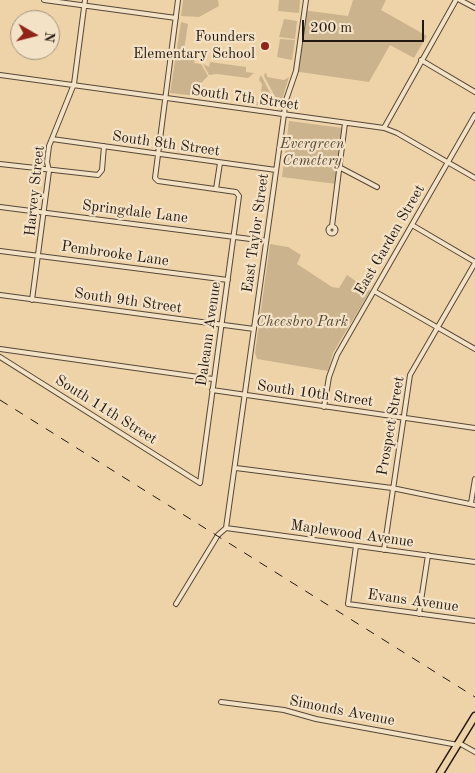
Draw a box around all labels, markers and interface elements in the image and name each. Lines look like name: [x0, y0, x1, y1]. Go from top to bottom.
north arrow: [10, 10, 60, 60]
scale bar: [305, 10, 428, 42]
text: 200 m: [310, 21, 352, 36]
place label: Founders Elementary School: [133, 28, 255, 63]
text: N: [41, 31, 57, 43]
marker: Founders Elementary School: [259, 40, 271, 52]
street label: South 7th Street: [190, 82, 300, 114]
street label: South 8th Street: [111, 128, 221, 160]
park label: Evergreen Cemetery: [280, 135, 344, 170]
street label: Harvey Street: [21, 145, 49, 237]
street label: East Taylor Street: [239, 172, 273, 294]
street label: East Garden Street: [351, 181, 429, 299]
street label: Springdale Lane: [81, 197, 189, 227]
street label: Pembrooke Lane: [60, 238, 170, 270]
street label: Daleann Avenue: [193, 281, 225, 387]
street label: South 9th Street: [73, 285, 183, 317]
park label: Cheesbro Park: [256, 313, 348, 331]
street label: South 11th Street: [52, 371, 160, 449]
street label: Prospect Street: [373, 375, 409, 477]
street label: South 10th Street: [256, 377, 374, 411]
street label: Maplewood Avenue: [289, 516, 415, 552]
street label: Evans Avenue: [366, 586, 460, 616]
street label: Simonds Avenue: [288, 692, 396, 730]

